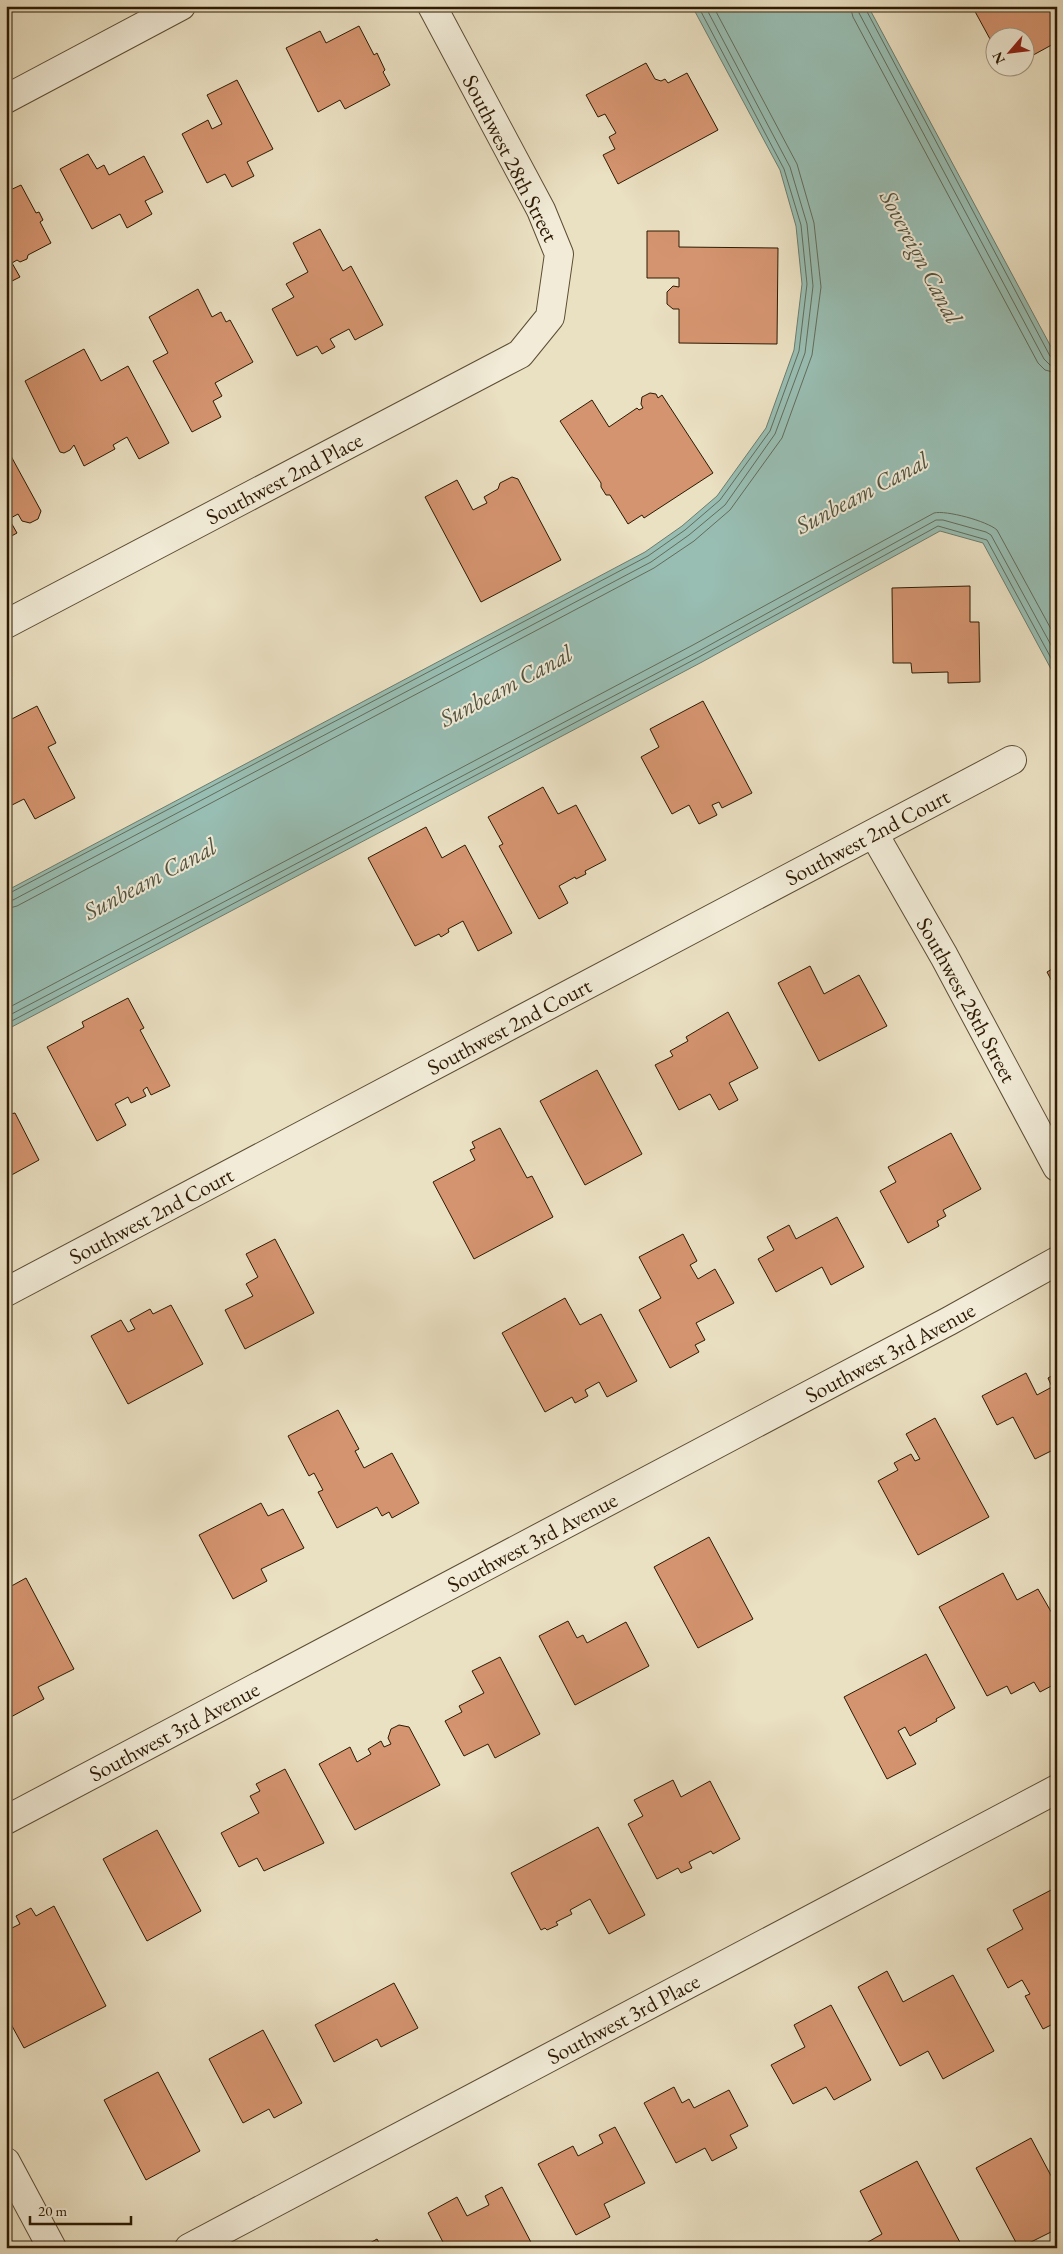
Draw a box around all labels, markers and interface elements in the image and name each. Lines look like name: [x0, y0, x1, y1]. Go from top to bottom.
north arrow: [986, 28, 1036, 78]
text: N: [988, 48, 1009, 67]
street label: Southwest 28th Street: [456, 70, 565, 247]
water label: Sovereign Canal: [873, 184, 970, 330]
street label: Southwest 2nd Place: [201, 425, 368, 531]
water label: Sunbeam Canal: [789, 444, 935, 541]
water label: Sunbeam Canal: [433, 637, 579, 734]
street label: Southwest 2nd Court: [780, 782, 955, 893]
water label: Sunbeam Canal: [77, 830, 223, 927]
street label: Southwest 28th Street: [910, 912, 1023, 1088]
street label: Southwest 2nd Court: [422, 971, 597, 1082]
street label: Southwest 2nd Court: [64, 1160, 239, 1271]
street label: Southwest 3rd Avenue: [800, 1295, 981, 1410]
street label: Southwest 3rd Avenue: [442, 1485, 623, 1599]
street label: Southwest 3rd Avenue: [84, 1674, 265, 1789]
street label: Southwest 3rd Place: [542, 1966, 705, 2071]
scale bar: [30, 2194, 131, 2226]
text: 20 m: [38, 2201, 67, 2220]

